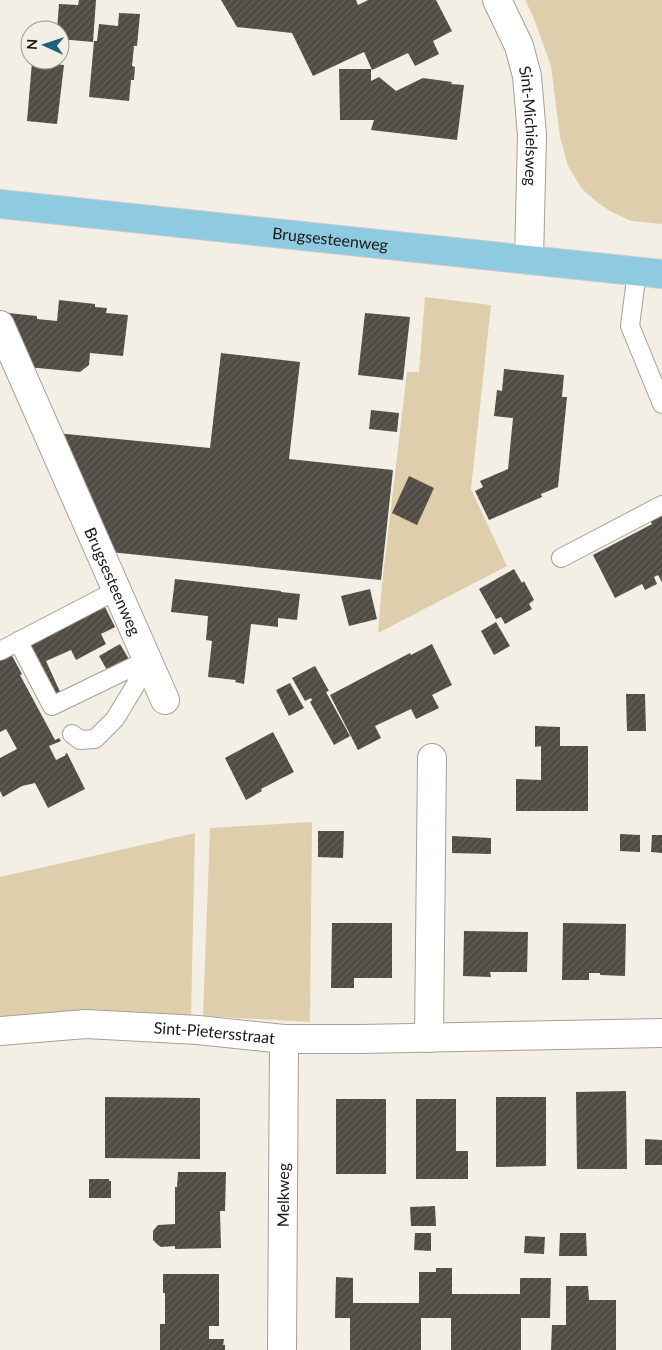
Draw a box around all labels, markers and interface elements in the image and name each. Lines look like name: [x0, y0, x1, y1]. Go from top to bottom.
north arrow: [20, 20, 70, 70]
text: N: [23, 38, 40, 50]
street label: Sint-Michielsweg: [516, 64, 542, 186]
street label: Brugsesteenweg: [271, 223, 389, 254]
street label: Brugsesteenweg: [81, 524, 145, 638]
street label: Sint-Pietersstraat: [153, 1018, 276, 1047]
street label: Melkweg: [273, 1163, 292, 1227]

